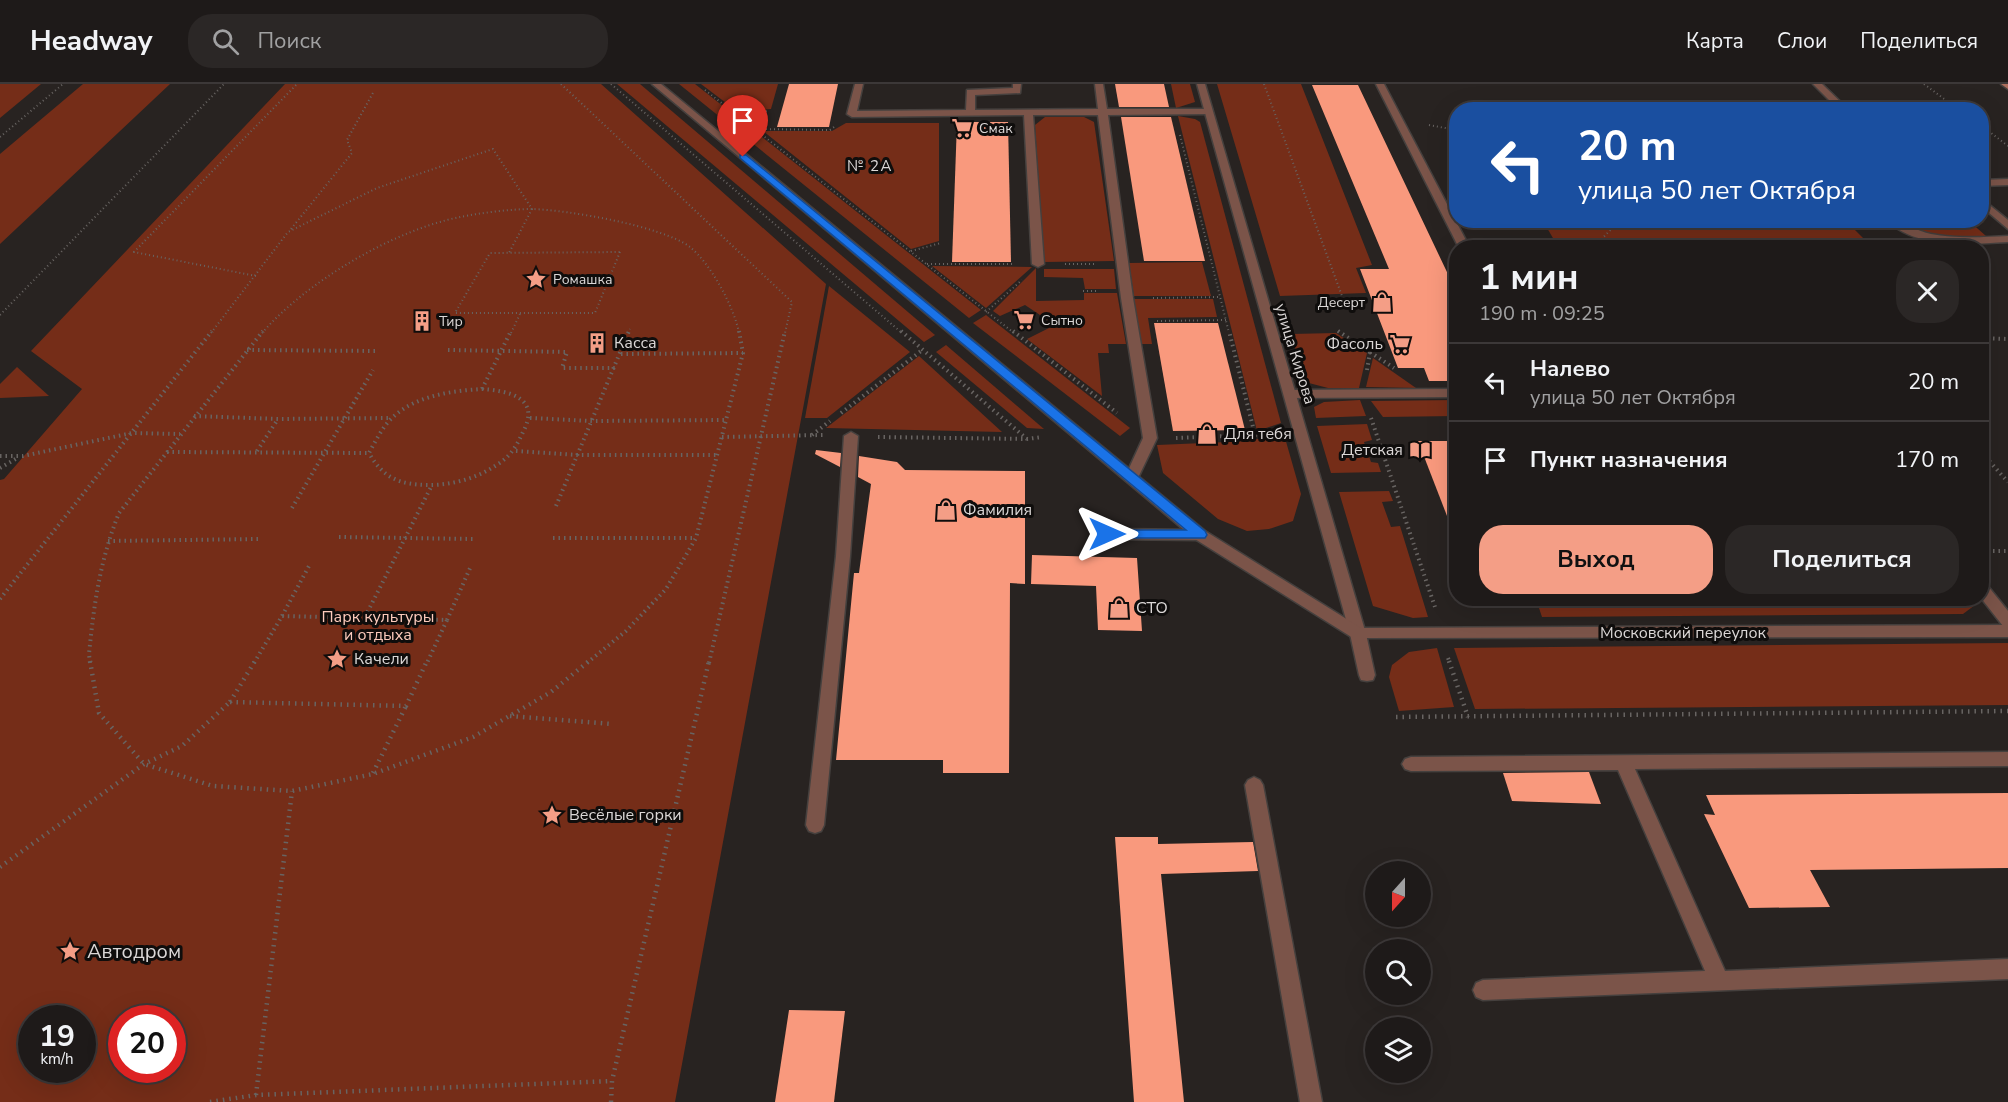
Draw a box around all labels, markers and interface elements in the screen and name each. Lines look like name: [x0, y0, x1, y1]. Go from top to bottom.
search box: [188, 14, 608, 68]
text: Headway: [30, 22, 152, 60]
icon: search: [209, 25, 242, 58]
text: Поиск: [257, 26, 321, 56]
text: Карта: [1686, 27, 1744, 55]
text: Слои: [1777, 27, 1827, 55]
text: Поделиться: [1860, 27, 1978, 55]
pin: [717, 95, 768, 157]
icon: arrive: [726, 104, 759, 137]
supermarket icon: Смак: [950, 116, 974, 140]
text: 20 m: [1578, 118, 1677, 175]
place label: Смак: [979, 119, 1013, 138]
icon: left: [1479, 126, 1557, 204]
district label: № 2А: [847, 156, 893, 176]
text: улица 50 лет Октября: [1578, 172, 1856, 209]
text: 1 мин: [1479, 253, 1579, 302]
button: close: [1896, 260, 1959, 323]
place icon: Ромашка: [524, 267, 548, 291]
place label: Ромашка: [553, 270, 612, 289]
shop icon: Десерт: [1370, 290, 1394, 314]
place label: Десерт: [1318, 293, 1366, 312]
text: 190 m · 09:25: [1479, 300, 1605, 327]
street label: улица Кирова: [1269, 301, 1321, 407]
supermarket icon: Сытно: [1012, 308, 1036, 332]
building icon: Тир: [410, 309, 434, 333]
place label: Сытно: [1041, 311, 1083, 330]
place label: Тир: [439, 312, 463, 331]
building icon: Касса: [585, 331, 609, 355]
place label: Касса: [614, 332, 657, 354]
supermarket icon: Фасоль: [1388, 332, 1412, 356]
place label: Фасоль: [1327, 333, 1383, 355]
text: Налево: [1530, 354, 1610, 384]
icon: left: [1479, 366, 1512, 399]
text: 20 m: [1908, 367, 1959, 397]
text: улица 50 лет Октября: [1530, 384, 1736, 411]
shop icon: Для тебя: [1195, 422, 1219, 446]
place label: Для тебя: [1224, 423, 1292, 445]
library icon: Детская: [1408, 438, 1432, 462]
place label: Детская: [1342, 439, 1403, 461]
icon: arrive: [1479, 444, 1512, 477]
text: Пункт назначения: [1530, 445, 1728, 475]
text: 170 m: [1895, 445, 1959, 475]
shop icon: Фамилия: [934, 498, 958, 522]
place label: Фамилия: [963, 499, 1032, 521]
position arrow: [1075, 502, 1139, 566]
button: Выход: [1479, 525, 1713, 594]
button: Поделиться: [1725, 525, 1959, 594]
shop icon: СТО: [1107, 596, 1131, 620]
place label: СТО: [1136, 597, 1168, 619]
park label: Парк культуры и отдыха: [321, 606, 435, 646]
street label: Московский переулок: [1600, 622, 1767, 644]
place icon: Качели: [325, 647, 349, 671]
place label: Качели: [354, 648, 409, 670]
place icon: Весёлые горки: [540, 803, 564, 827]
place label: Весёлые горки: [569, 804, 682, 826]
north arrow: [1365, 861, 1431, 927]
map controls: [1365, 861, 1431, 1083]
place label: Автодром: [87, 938, 181, 965]
place icon: Автодром: [58, 939, 82, 963]
button: search: [1365, 939, 1431, 1005]
speed limit sign: 20: [108, 1005, 186, 1083]
text: 19: [39, 1016, 75, 1057]
button: layers: [1365, 1017, 1431, 1083]
text: km/h: [40, 1049, 74, 1069]

